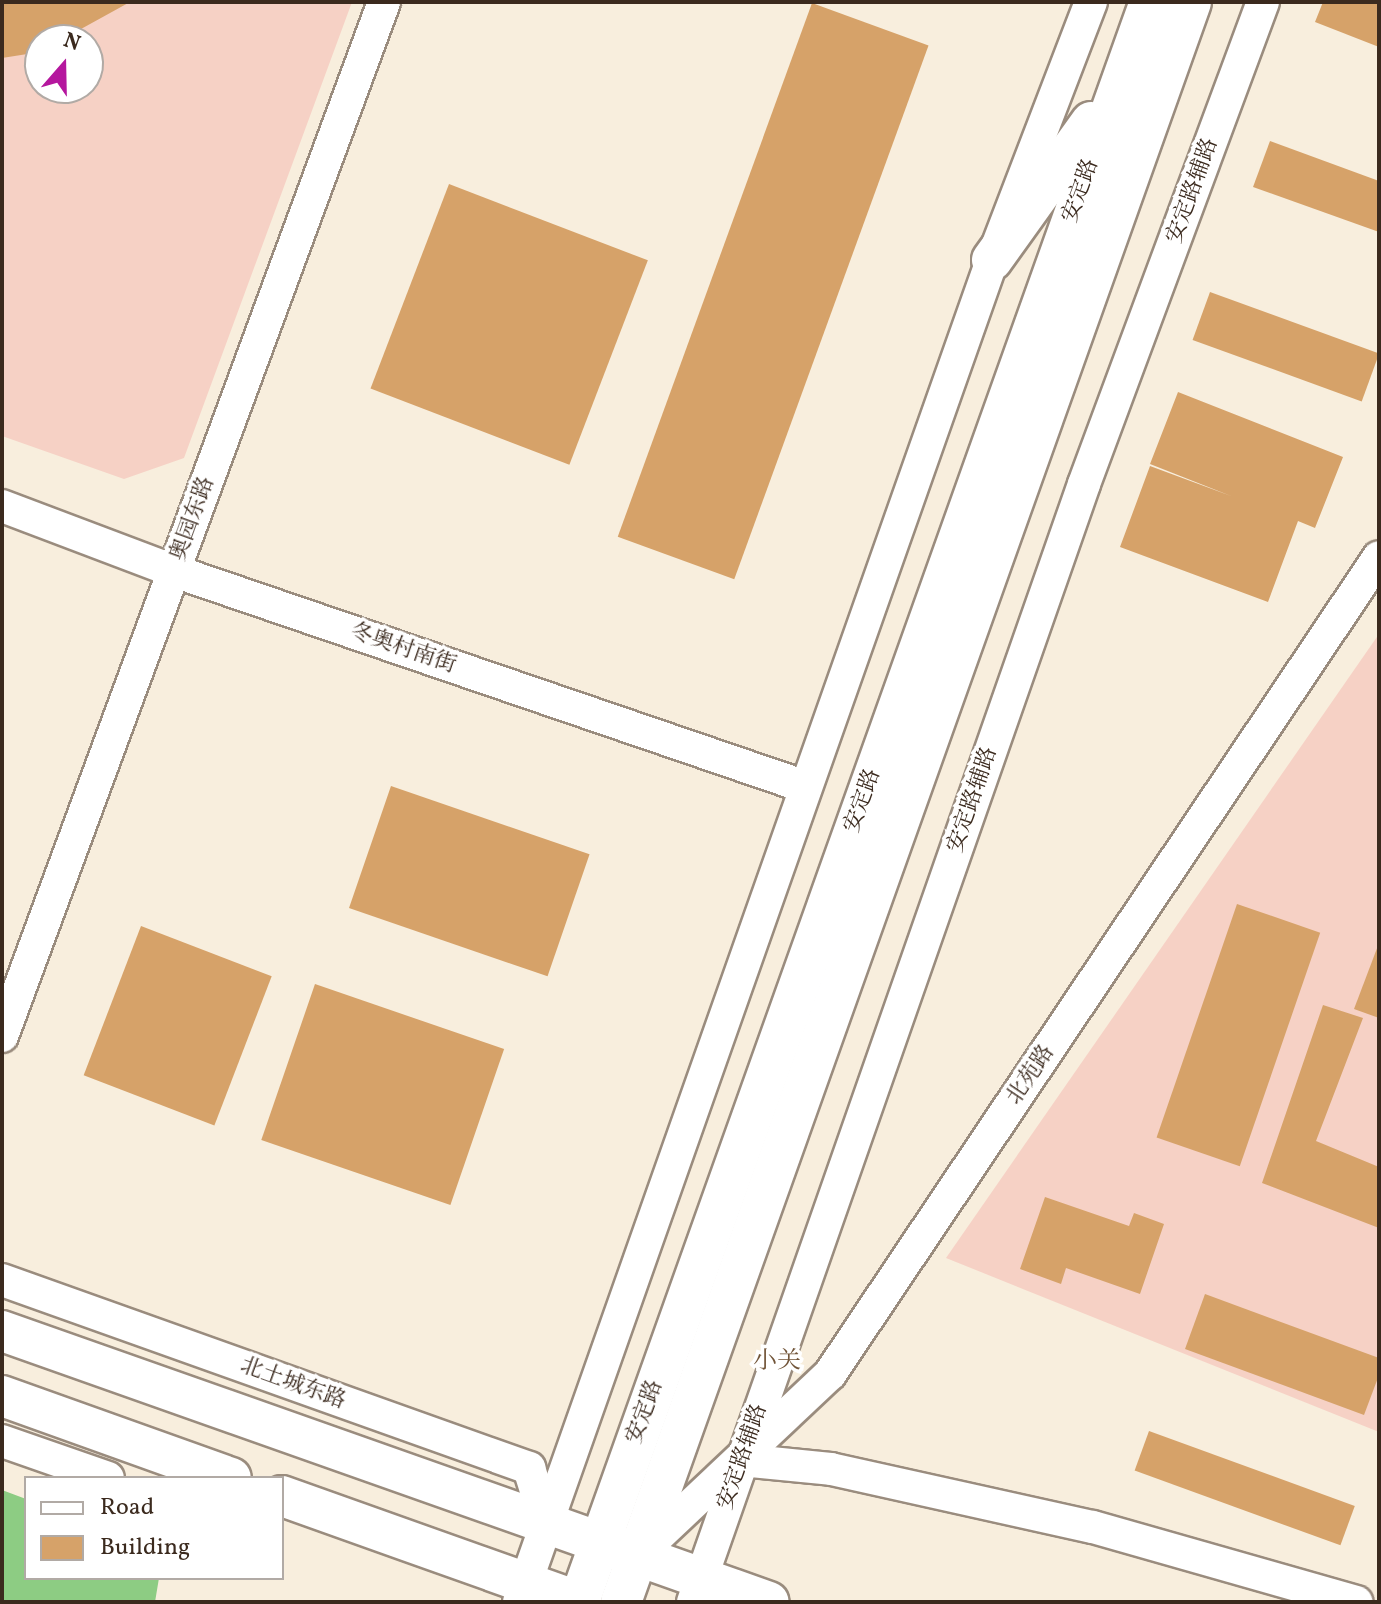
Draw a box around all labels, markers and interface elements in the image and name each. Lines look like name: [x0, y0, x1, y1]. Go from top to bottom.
north arrow: [24, 24, 104, 104]
text: N: [59, 26, 84, 60]
street label: 安定路辅路: [1162, 135, 1224, 247]
street label: 安定路: [1057, 155, 1105, 227]
street label: 奥园东路: [166, 473, 220, 565]
street label: 冬奥村南街: [347, 619, 459, 679]
street label: 安定路辅路: [943, 744, 1003, 856]
street label: 安定路: [839, 765, 887, 837]
street label: 北苑路: [1002, 1040, 1060, 1110]
district label: 小关: [753, 1349, 801, 1377]
street label: 北土城东路: [237, 1353, 349, 1415]
street label: 安定路: [621, 1376, 669, 1448]
street label: 安定路辅路: [713, 1401, 773, 1513]
legend: [24, 1476, 284, 1580]
text: Road: [100, 1491, 154, 1525]
text: Building: [100, 1531, 190, 1565]

